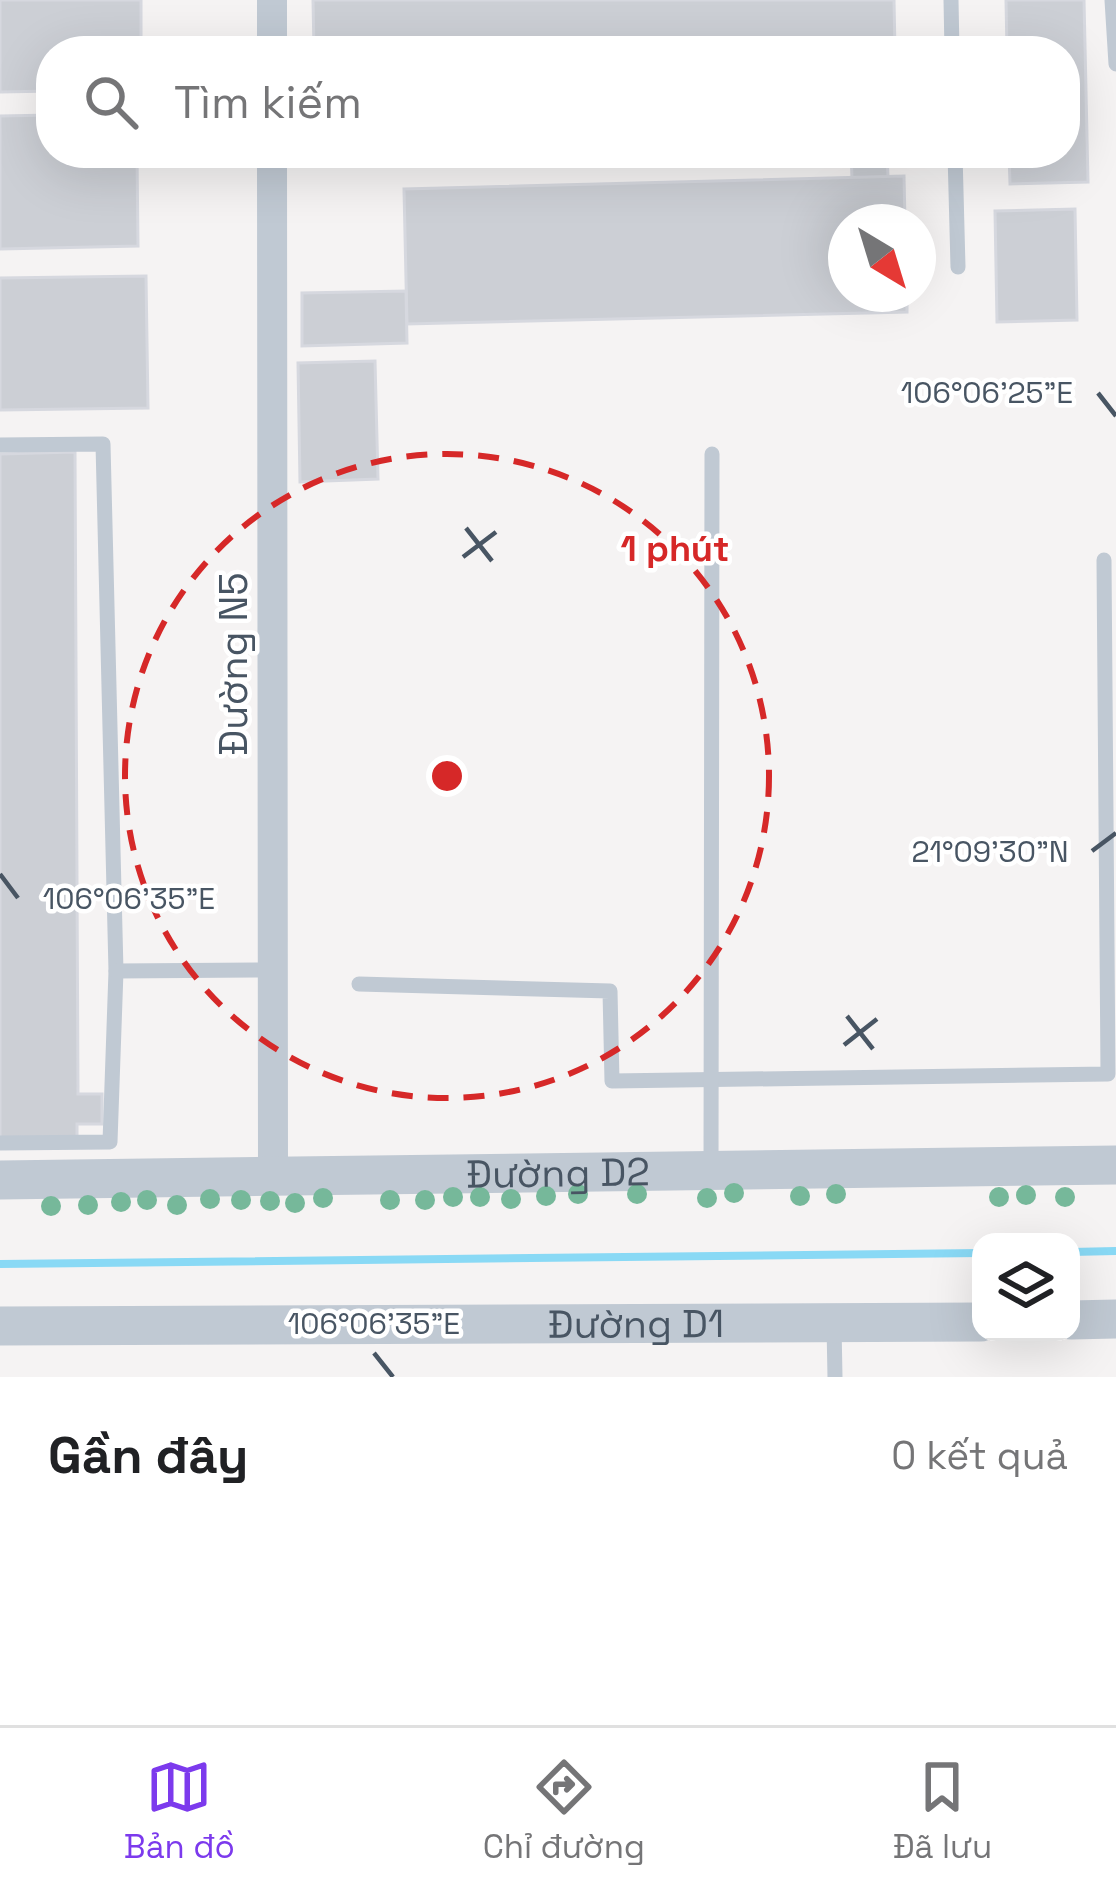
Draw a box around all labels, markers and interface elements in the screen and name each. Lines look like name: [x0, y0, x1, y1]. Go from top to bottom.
search box: [36, 36, 1080, 168]
icon: search: [78, 69, 144, 135]
text: Tìm kiếm: [174, 74, 362, 131]
north arrow: [828, 204, 936, 312]
text: 106°06'25"E: [901, 373, 1073, 412]
text: 1 phút: [621, 526, 729, 572]
street label: Đường N5: [209, 572, 258, 756]
centre of rings: [426, 755, 468, 797]
text: 21°09'30"N: [911, 832, 1069, 871]
text: 106°06'35"E: [43, 879, 215, 918]
street label: Đường D2: [466, 1147, 650, 1198]
map controls: [972, 1233, 1080, 1341]
button: layers: [972, 1233, 1080, 1341]
street label: Đường D1: [548, 1299, 724, 1348]
text: 106°06'35"E: [288, 1304, 460, 1343]
text: Gần đây: [48, 1423, 248, 1488]
text: 0 kết quả: [891, 1431, 1068, 1480]
tab: Bản đồ: [124, 1754, 235, 1868]
tab: Chỉ đường: [483, 1754, 645, 1868]
tab: Đã lưu: [893, 1754, 992, 1868]

